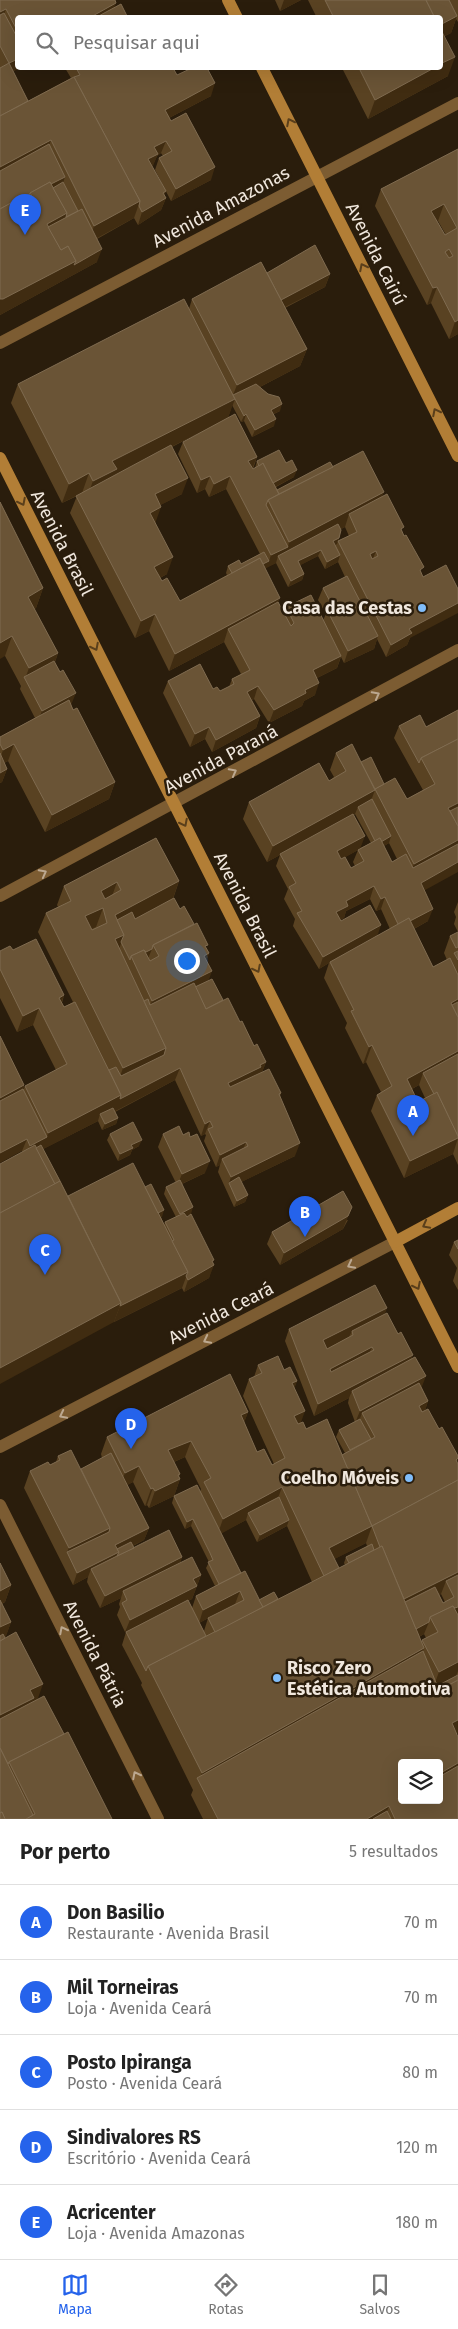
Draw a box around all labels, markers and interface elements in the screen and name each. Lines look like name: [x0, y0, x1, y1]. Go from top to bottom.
search box: [15, 15, 443, 70]
icon: search: [33, 29, 61, 57]
text: Pesquisar aqui: [73, 31, 200, 54]
one-way arrow: [286, 118, 296, 127]
street label: Avenida Amazonas: [149, 162, 293, 252]
pin: E: [9, 194, 41, 235]
street label: Avenida Cairú: [341, 199, 411, 309]
one-way arrow: [359, 263, 369, 272]
one-way arrow: [432, 408, 442, 417]
street label: Avenida Brasil: [26, 487, 98, 599]
one-way arrow: [16, 497, 26, 506]
place label: Casa das Cestas: [282, 597, 412, 619]
marker: Casa das Cestas: [416, 602, 428, 614]
one-way arrow: [89, 642, 99, 651]
one-way arrow: [371, 691, 380, 701]
street label: Avenida Paraná: [160, 720, 282, 798]
one-way arrow: [228, 769, 237, 779]
one-way arrow: [178, 818, 188, 827]
street label: Avenida Brasil: [209, 849, 281, 961]
one-way arrow: [38, 869, 47, 879]
your location: [174, 948, 200, 974]
one-way arrow: [251, 963, 261, 972]
pin: A: [397, 1095, 429, 1136]
pin: B: [289, 1196, 321, 1237]
one-way arrow: [423, 1219, 432, 1229]
pin: C: [29, 1234, 61, 1275]
one-way arrow: [348, 1259, 357, 1269]
street label: Avenida Ceará: [165, 1277, 277, 1349]
one-way arrow: [411, 1281, 421, 1290]
one-way arrow: [203, 1334, 212, 1344]
pin: D: [115, 1408, 147, 1449]
one-way arrow: [59, 1409, 68, 1419]
place label: Coelho Móveis: [281, 1467, 399, 1489]
marker: Coelho Móveis: [403, 1472, 415, 1484]
street label: Avenida Pátria: [59, 1597, 131, 1711]
one-way arrow: [59, 1627, 69, 1636]
place label: Risco Zero Estética Automotiva: [287, 1657, 451, 1700]
marker: Risco Zero Estética Automotiva: [271, 1672, 283, 1684]
map controls: [398, 1759, 443, 1804]
button: layers: [398, 1759, 443, 1804]
one-way arrow: [132, 1772, 142, 1781]
text: Por perto: [20, 1839, 110, 1865]
text: 5 resultados: [349, 1842, 438, 1861]
text: Don Basilio: [67, 1901, 165, 1924]
text: A: [31, 1913, 41, 1932]
text: 70 m: [404, 1913, 438, 1932]
text: Restaurante · Avenida Brasil: [67, 1924, 269, 1943]
text: Mil Torneiras: [67, 1976, 179, 1999]
text: B: [31, 1988, 41, 2007]
text: 70 m: [404, 1988, 438, 2007]
text: Loja · Avenida Ceará: [67, 1999, 212, 2018]
text: Posto Ipiranga: [67, 2051, 192, 2074]
text: C: [31, 2063, 41, 2082]
text: 80 m: [402, 2063, 438, 2082]
text: Posto · Avenida Ceará: [67, 2074, 222, 2093]
text: Sindivalores RS: [67, 2126, 201, 2149]
text: D: [31, 2138, 41, 2157]
text: 120 m: [396, 2138, 438, 2157]
text: Escritório · Avenida Ceará: [67, 2149, 251, 2168]
text: Acricenter: [67, 2201, 156, 2224]
text: E: [32, 2213, 40, 2232]
text: 180 m: [395, 2213, 438, 2232]
text: Loja · Avenida Amazonas: [67, 2224, 245, 2243]
tab: Mapa: [58, 2271, 92, 2318]
tab: Rotas: [208, 2271, 244, 2318]
tab: Salvos: [359, 2271, 400, 2318]

